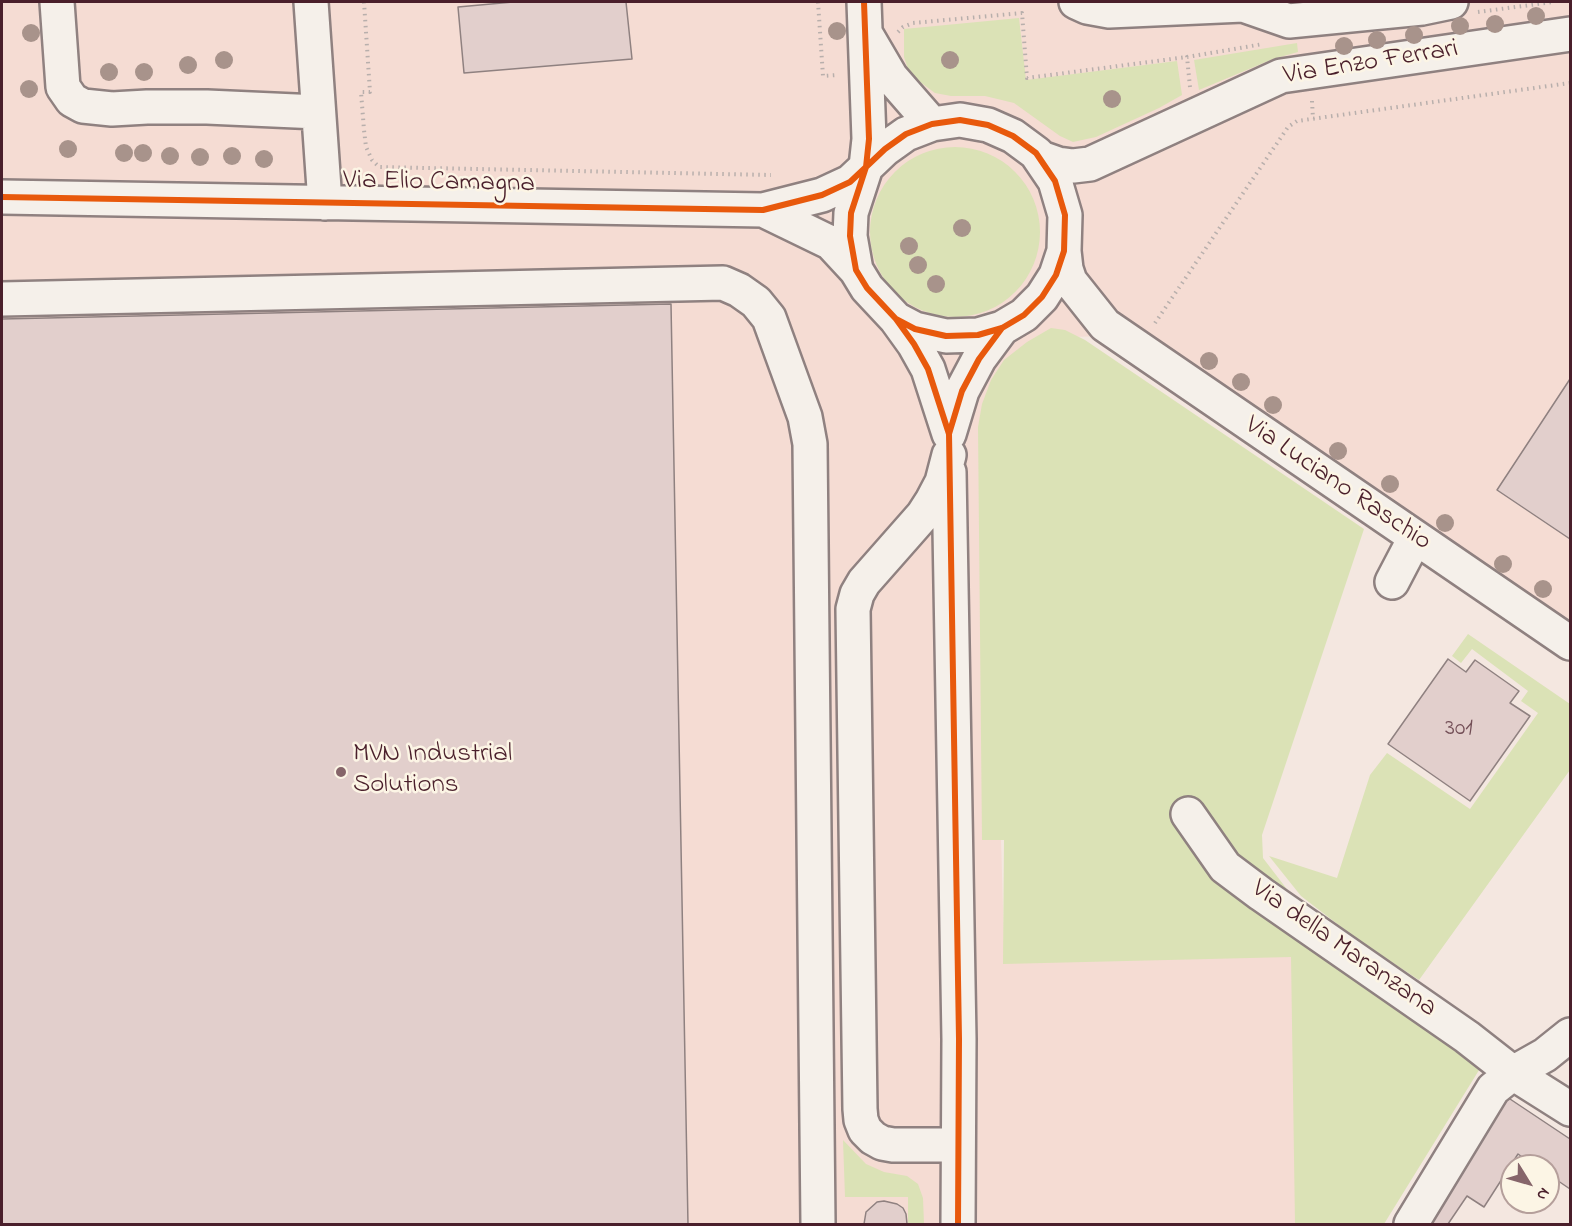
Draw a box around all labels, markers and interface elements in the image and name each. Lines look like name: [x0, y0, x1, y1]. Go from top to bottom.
street label: Via Enzo Ferrari: [1281, 34, 1461, 94]
street label: Via Elio Camagna: [343, 166, 535, 202]
street label: Via Luciano Raschio: [1238, 411, 1436, 559]
house number: 301: [1445, 716, 1473, 744]
place label: MVN Industrial Solutions: [353, 740, 512, 803]
marker: MVN Industrial Solutions: [334, 765, 348, 779]
street label: Via della Maranzana: [1244, 874, 1442, 1026]
north arrow: [1500, 1154, 1560, 1214]
text: N: [1530, 1182, 1556, 1205]

